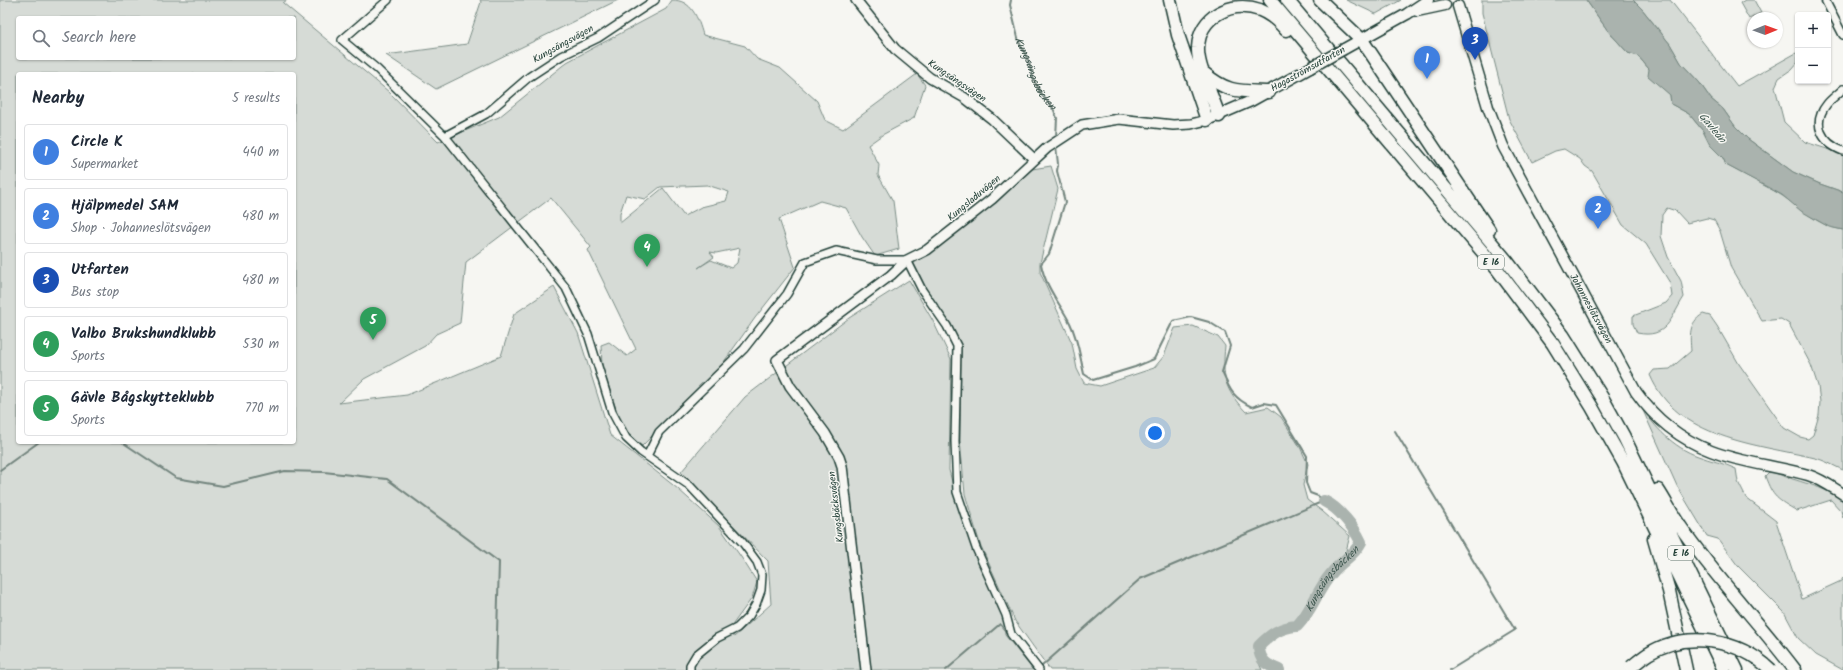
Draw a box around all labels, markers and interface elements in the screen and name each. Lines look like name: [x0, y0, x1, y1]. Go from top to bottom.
north arrow: [1747, 12, 1783, 48]
map controls: [1795, 12, 1831, 84]
button: +: [1795, 12, 1831, 48]
search box: [16, 16, 296, 60]
street label: Kungsängsvägen: [530, 21, 596, 67]
text: Search here: [62, 26, 136, 50]
icon: search: [30, 27, 52, 49]
pin: 3: [1462, 27, 1488, 60]
water label: Kungsängsbäcken: [1009, 36, 1061, 115]
street label: Hagaströmsutfarten: [1268, 42, 1348, 96]
pin: 1: [1414, 46, 1440, 79]
button: −: [1795, 48, 1831, 84]
street label: Kungsängsvägen: [924, 55, 990, 107]
text: Nearby: [32, 85, 84, 112]
text: 5 results: [232, 88, 280, 109]
water label: Gavleån: [1694, 109, 1731, 148]
text: Circle K: [71, 130, 123, 154]
text: 1: [44, 142, 48, 163]
text: 440 m: [243, 142, 279, 163]
text: Supermarket: [71, 154, 138, 175]
street label: Kungsladuvägen: [944, 171, 1004, 225]
text: Hjälpmedel SAM: [71, 194, 178, 218]
pin: 2: [1585, 196, 1611, 229]
text: 2: [42, 206, 50, 227]
text: 480 m: [242, 206, 279, 227]
text: Shop · Johanneslötsvägen: [71, 218, 211, 239]
pin: 4: [634, 234, 660, 267]
road number: E 16: [1478, 255, 1504, 269]
text: Utfarten: [71, 258, 129, 282]
text: 3: [42, 270, 50, 291]
text: 480 m: [242, 270, 279, 291]
street label: Johanneslötsvägen: [1565, 271, 1616, 346]
text: Bus stop: [71, 282, 119, 303]
pin: 5: [360, 307, 386, 340]
text: Valbo Brukshundklubb: [71, 322, 216, 346]
text: 4: [42, 334, 50, 355]
text: 530 m: [243, 334, 279, 355]
text: Sports: [71, 346, 105, 367]
text: Gävle Bågskytteklubb: [71, 386, 214, 410]
text: 5: [43, 398, 49, 419]
text: 770 m: [245, 398, 279, 419]
text: Sports: [71, 410, 105, 431]
your location: [1145, 423, 1165, 443]
street label: Kungsbäcksvägen: [824, 470, 848, 544]
water label: Kungsängsbäcken: [1301, 541, 1365, 616]
road number: E 16: [1668, 546, 1694, 560]

